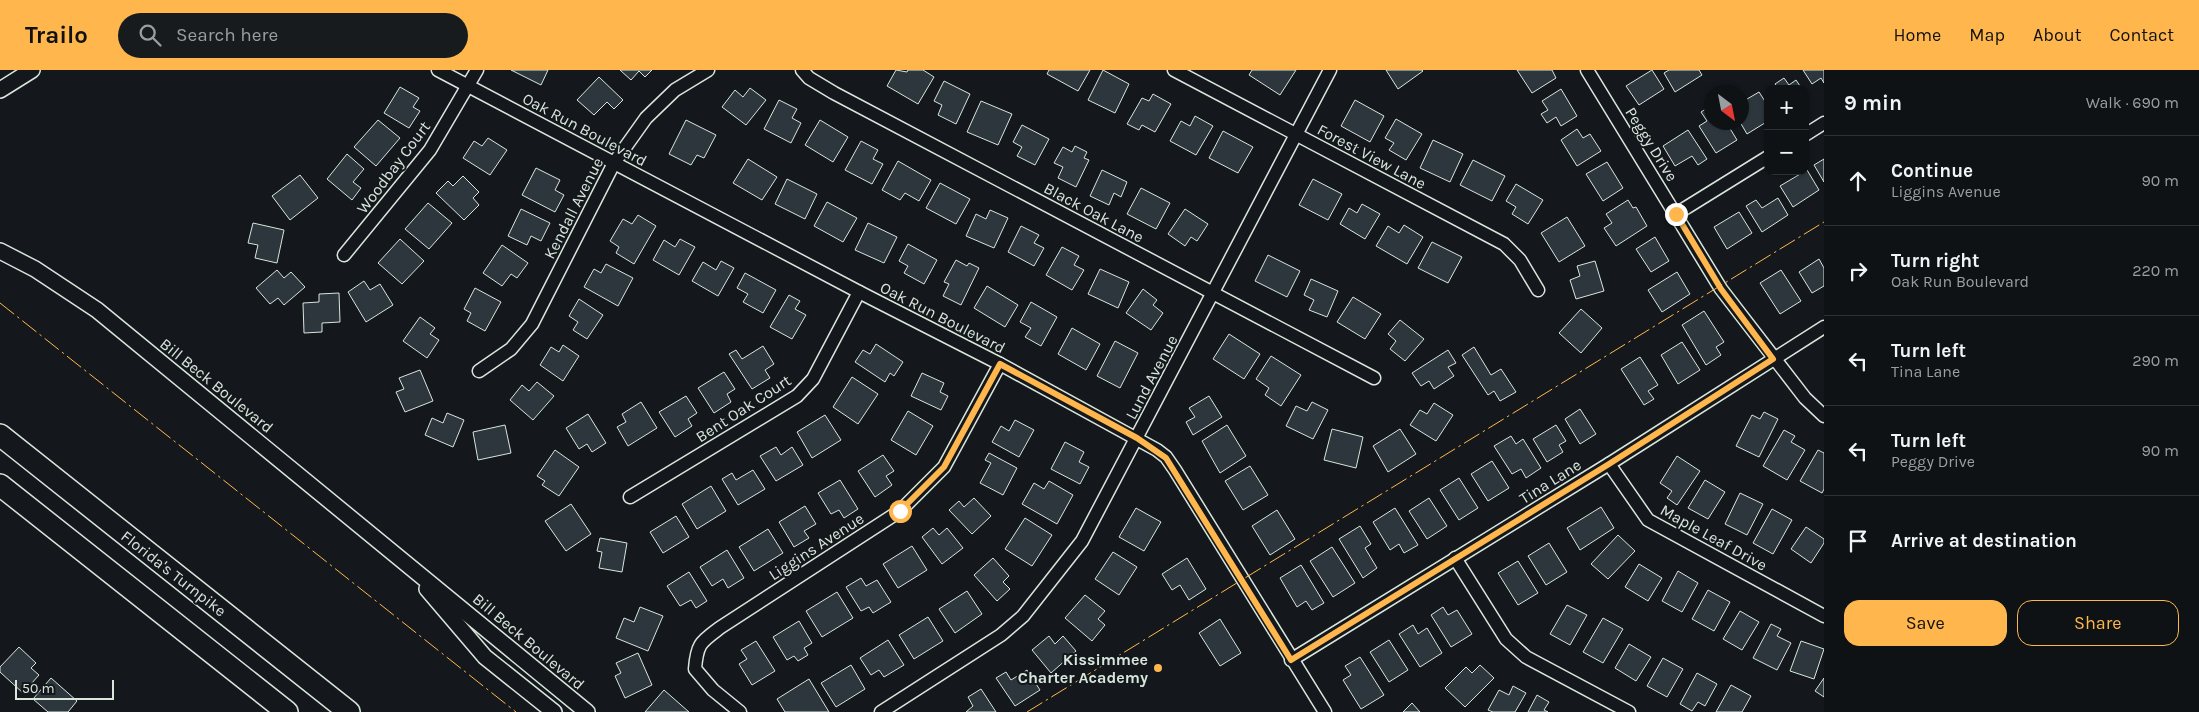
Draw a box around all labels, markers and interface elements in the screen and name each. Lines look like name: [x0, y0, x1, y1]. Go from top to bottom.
search box: [118, 13, 468, 58]
text: Trailo: [25, 21, 88, 49]
icon: search: [136, 21, 164, 49]
text: Search here: [176, 24, 278, 46]
text: Home: [1893, 24, 1941, 46]
text: Map: [1969, 24, 2005, 46]
text: About: [2033, 24, 2082, 46]
text: Contact: [2110, 24, 2174, 46]
north arrow: [1704, 85, 1749, 130]
map controls: [1764, 85, 1809, 175]
button: +: [1764, 85, 1809, 130]
street label: Oak Run Boulevard: [519, 89, 650, 170]
text: 9 min: [1844, 91, 1902, 115]
text: Walk · 690 m: [2086, 93, 2179, 112]
street label: Peggy Drive: [1621, 104, 1682, 185]
street label: Woodbay Court: [353, 118, 434, 217]
street label: Forest View Lane: [1314, 120, 1429, 193]
button: −: [1764, 130, 1809, 175]
street label: Kendall Avenue: [540, 154, 607, 262]
text: Continue: [1891, 160, 1973, 182]
icon: ahead: [1844, 167, 1872, 195]
text: 90 m: [2141, 171, 2179, 190]
street label: Black Oak Lane: [1041, 178, 1147, 247]
text: Liggins Avenue: [1891, 182, 2001, 201]
route end: [1665, 203, 1688, 226]
text: Turn right: [1891, 250, 1980, 272]
icon: right: [1844, 257, 1872, 285]
text: 220 m: [2132, 261, 2179, 280]
text: Oak Run Boulevard: [1891, 272, 2029, 291]
street label: Oak Run Boulevard: [877, 278, 1009, 357]
street label: Lund Avenue: [1121, 332, 1182, 423]
street label: Bill Beck Boulevard: [156, 334, 277, 437]
text: Turn left: [1891, 340, 1966, 362]
icon: left: [1844, 347, 1872, 375]
text: 290 m: [2132, 351, 2179, 370]
text: Tina Lane: [1891, 362, 1960, 381]
street label: Bent Oak Court: [692, 371, 794, 446]
text: Turn left: [1891, 430, 1966, 452]
icon: left: [1844, 437, 1872, 465]
text: 90 m: [2141, 441, 2179, 460]
text: Peggy Drive: [1891, 452, 1975, 471]
street label: Tina Lane: [1516, 455, 1585, 508]
route start: [889, 500, 912, 523]
street label: Maple Leaf Drive: [1657, 500, 1771, 575]
street label: Liggins Avenue: [765, 509, 867, 584]
street label: Florida's Turnpike: [117, 526, 230, 620]
icon: arrive: [1844, 527, 1872, 555]
text: Arrive at destination: [1891, 530, 2077, 552]
street label: Bill Beck Boulevard: [469, 589, 588, 694]
button: Save: [1844, 600, 2007, 646]
button: Share: [2017, 600, 2179, 646]
place label: Kissimmee Charter Academy: [1018, 650, 1148, 687]
marker: Kissimmee Charter Academy: [1152, 662, 1164, 674]
scale bar: [15, 677, 114, 700]
text: 50 m: [22, 680, 55, 697]

